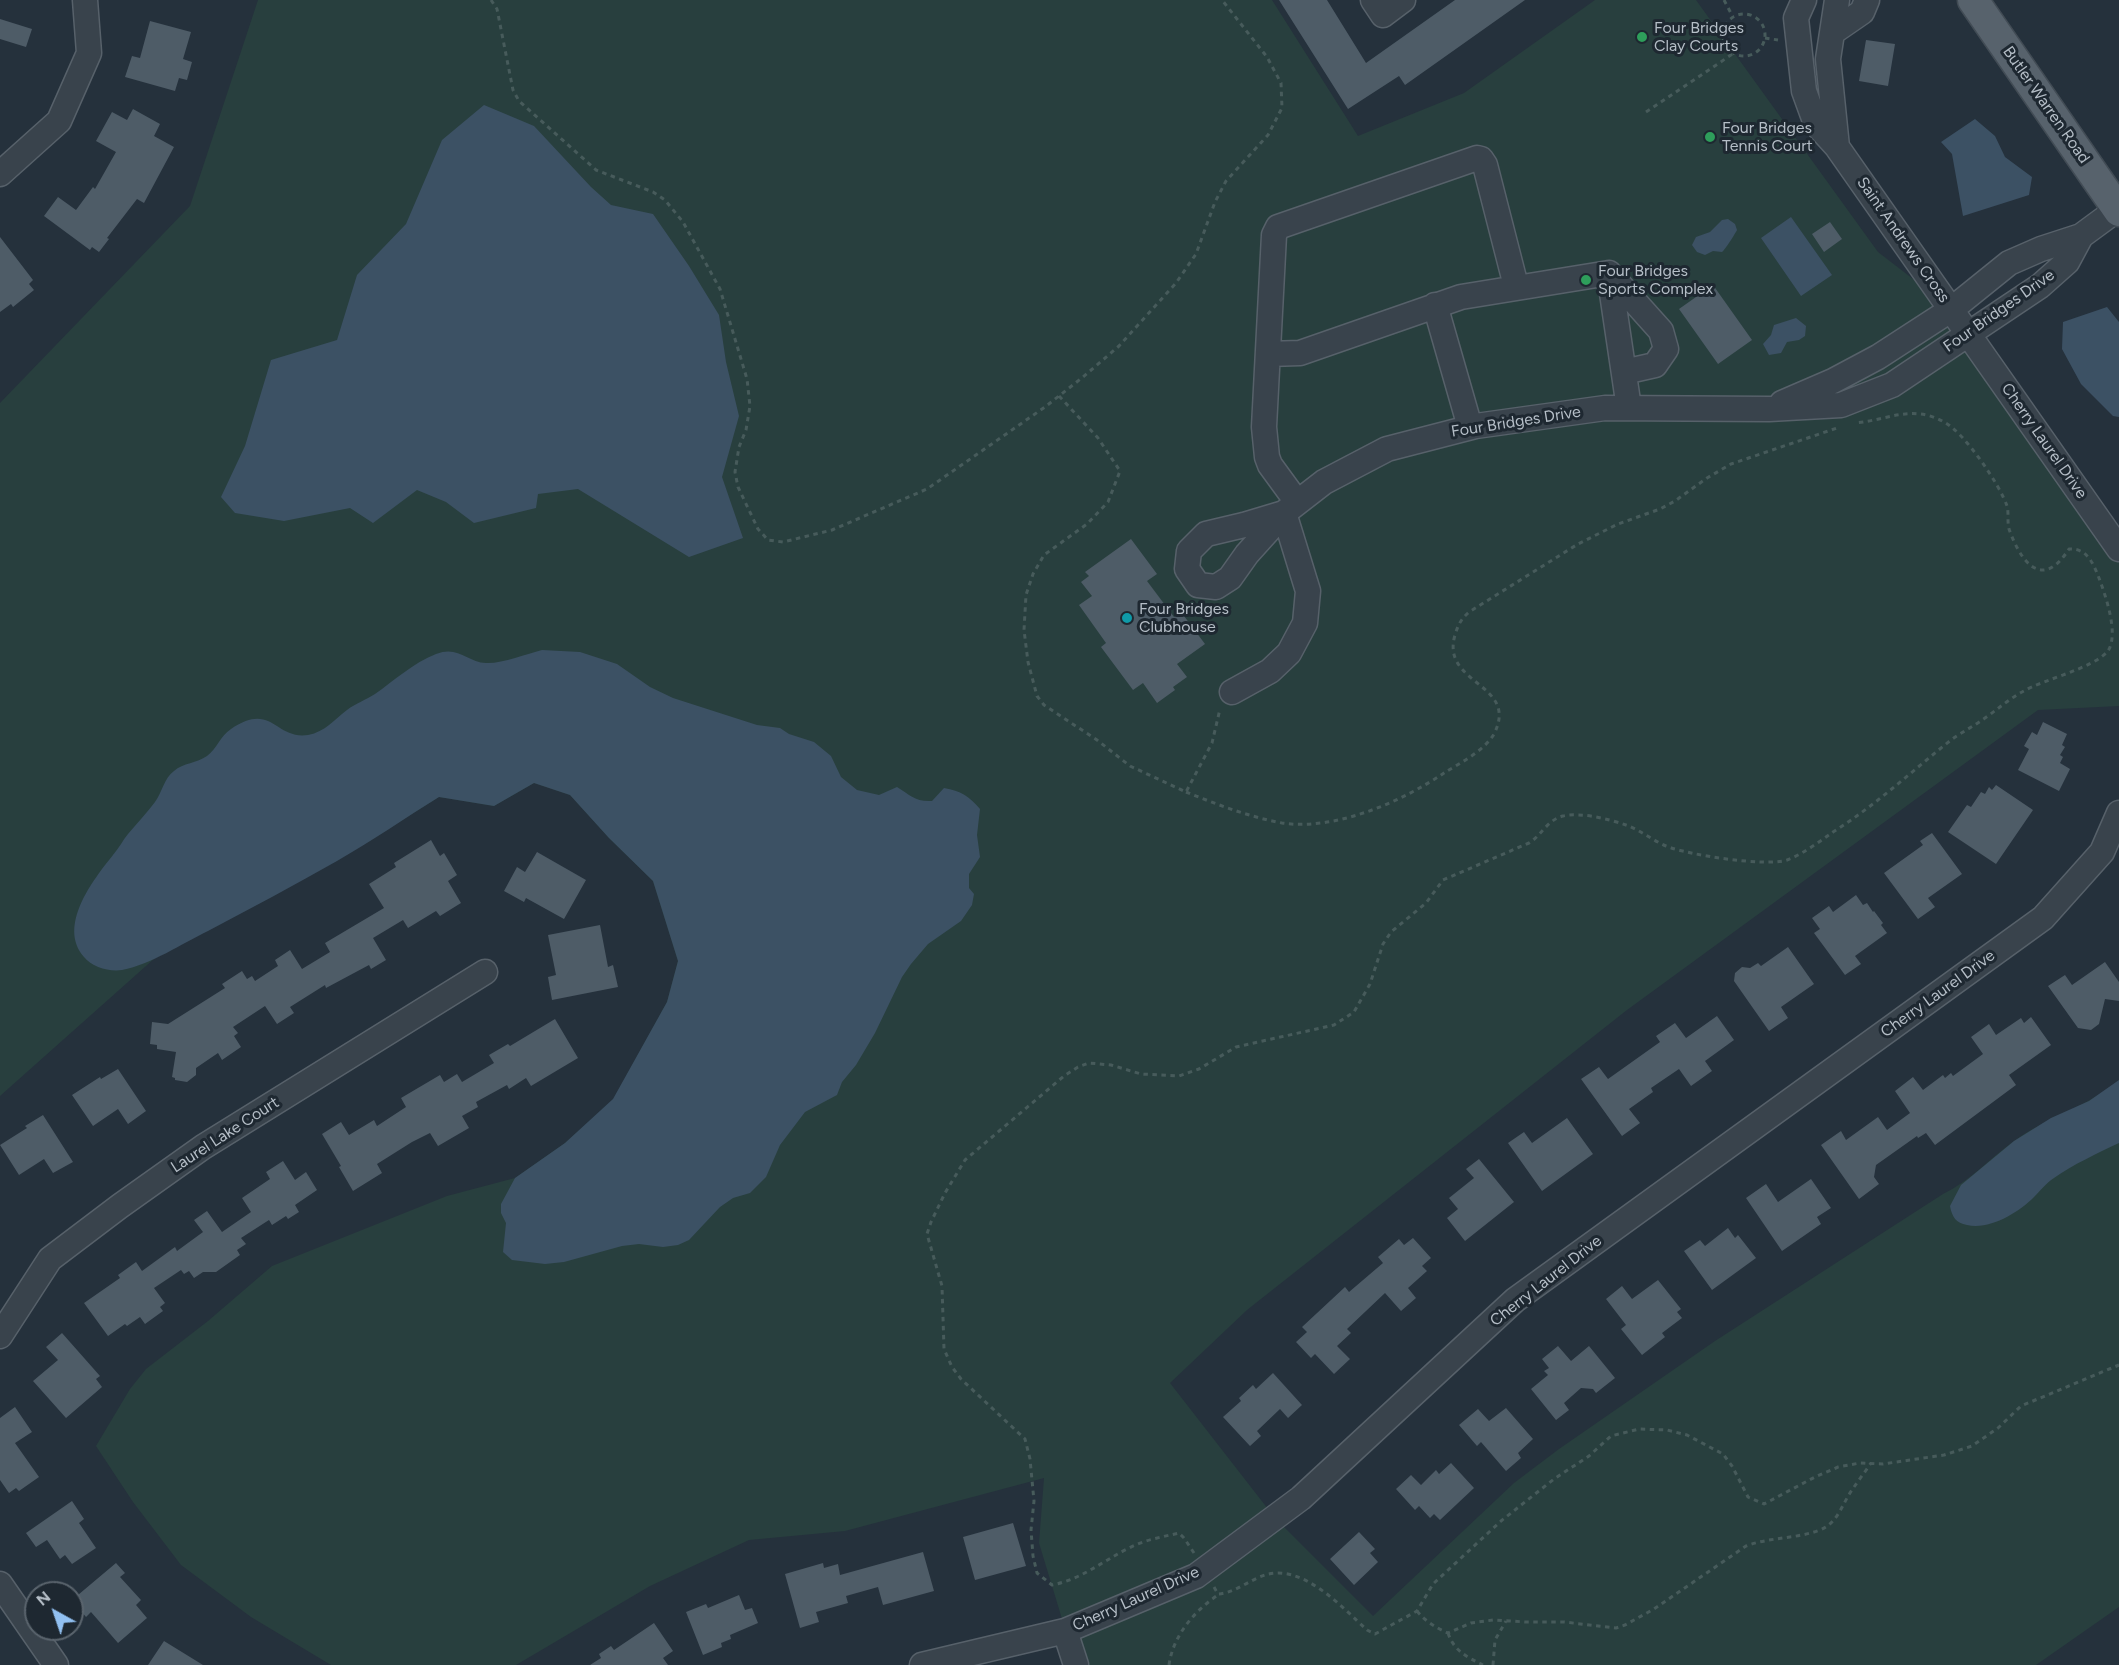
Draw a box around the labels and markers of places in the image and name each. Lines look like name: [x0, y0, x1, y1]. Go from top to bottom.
place label: Four Bridges Clay Courts: [1654, 18, 1744, 56]
marker: Four Bridges Clay Courts: [1635, 30, 1649, 44]
place label: Four Bridges Tennis Court: [1722, 118, 1813, 156]
marker: Four Bridges Tennis Court: [1703, 130, 1717, 144]
place label: Four Bridges Sports Complex: [1598, 261, 1713, 299]
marker: Four Bridges Sports Complex: [1579, 273, 1593, 287]
place label: Four Bridges Clubhouse: [1139, 599, 1229, 637]
marker: Four Bridges Clubhouse: [1120, 611, 1134, 625]

